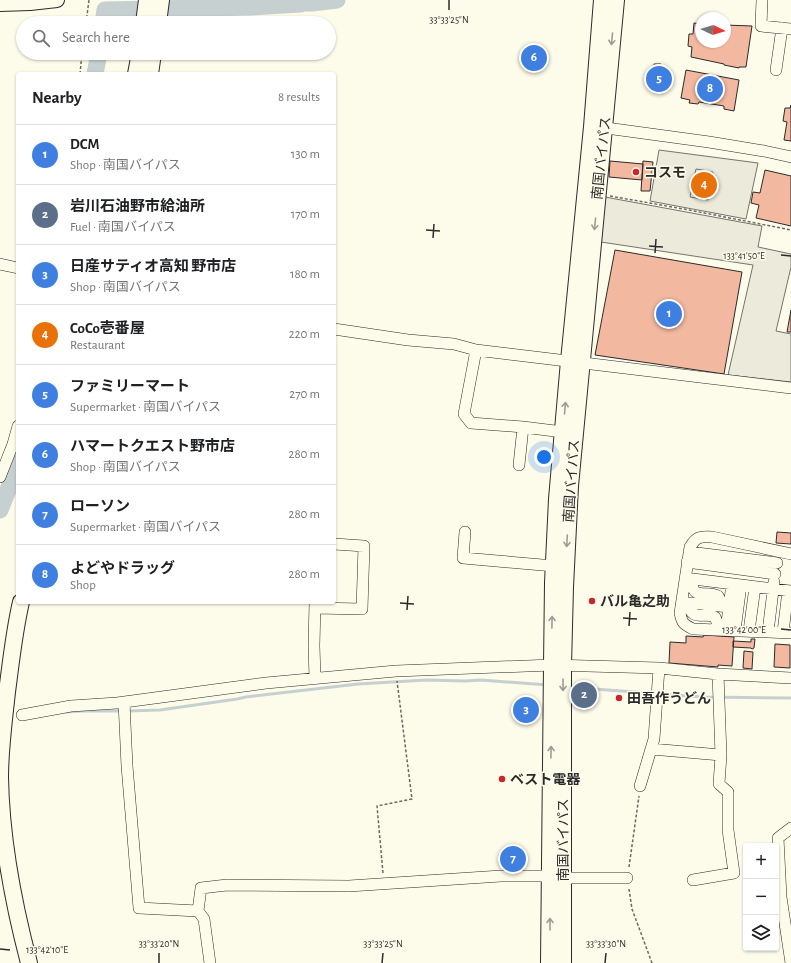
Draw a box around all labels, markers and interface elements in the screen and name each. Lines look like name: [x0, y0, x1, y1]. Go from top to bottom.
north arrow: [695, 12, 731, 48]
text: 33°33'25"N: [429, 15, 469, 25]
search box: [16, 16, 336, 60]
icon: search: [30, 27, 52, 49]
text: Search here: [62, 30, 130, 45]
one-way arrow: [609, 32, 616, 45]
pin: 6: [521, 43, 547, 73]
pin: 5: [646, 64, 672, 94]
pin: 8: [697, 74, 723, 104]
text: Nearby: [32, 89, 82, 106]
text: 8 results: [278, 91, 320, 104]
street label: 南国バイパス: [590, 116, 613, 200]
text: DCM: [70, 137, 100, 152]
text: 1: [43, 148, 47, 161]
text: 130 m: [291, 148, 320, 161]
text: Shop · 南国バイパス: [70, 159, 181, 172]
place label: コスモ: [644, 166, 686, 180]
marker: コスモ: [631, 167, 641, 177]
pin: 4: [691, 170, 717, 200]
text: 岩川石油野市給油所: [70, 199, 205, 214]
text: 2: [42, 208, 48, 221]
text: 170 m: [291, 208, 320, 221]
one-way arrow: [591, 217, 599, 230]
text: Fuel · 南国バイパス: [70, 221, 176, 234]
text: 133°41'50"E: [723, 251, 765, 261]
text: 日産サティオ高知 野市店: [70, 259, 236, 274]
text: 3: [42, 268, 48, 281]
text: 180 m: [290, 268, 320, 281]
text: Shop · 南国バイパス: [70, 281, 181, 294]
pin: 1: [656, 299, 682, 329]
text: CoCo壱番屋: [70, 321, 145, 336]
text: 4: [42, 328, 48, 341]
text: 220 m: [289, 328, 320, 341]
text: Restaurant: [70, 339, 125, 352]
text: ファミリーマート: [70, 379, 190, 394]
text: 5: [42, 388, 48, 401]
text: 270 m: [289, 388, 320, 401]
text: Supermarket · 南国バイパス: [70, 401, 221, 414]
one-way arrow: [561, 402, 568, 415]
text: ハマートクエスト野市店: [70, 439, 235, 454]
street label: 南国バイパス: [561, 439, 582, 523]
your location: [534, 447, 554, 467]
text: 6: [42, 448, 48, 461]
text: 280 m: [289, 448, 320, 461]
text: Shop · 南国バイパス: [70, 461, 181, 474]
text: ローソン: [70, 499, 130, 514]
text: 7: [42, 508, 48, 521]
text: 280 m: [289, 508, 320, 521]
text: Supermarket · 南国バイパス: [70, 521, 221, 534]
one-way arrow: [563, 534, 571, 547]
text: よどやドラッグ: [70, 561, 175, 576]
text: 8: [42, 568, 48, 581]
text: 280 m: [289, 568, 320, 581]
text: Shop: [70, 579, 96, 592]
place label: バル亀之助: [600, 594, 670, 609]
marker: バル亀之助: [587, 596, 597, 606]
one-way arrow: [549, 616, 556, 629]
text: 133°42'00"E: [722, 625, 766, 635]
one-way arrow: [559, 678, 567, 691]
pin: 2: [571, 680, 597, 710]
place label: 田吾作うどん: [627, 691, 711, 706]
marker: 田吾作うどん: [614, 693, 624, 703]
pin: 3: [513, 695, 539, 725]
one-way arrow: [547, 746, 555, 759]
place label: ベスト電器: [510, 773, 581, 787]
marker: ベスト電器: [497, 774, 507, 784]
street label: 南国バイパス: [556, 798, 571, 882]
map controls: [743, 843, 779, 951]
button: +: [743, 843, 779, 879]
pin: 7: [500, 844, 526, 874]
button: −: [743, 879, 779, 915]
button: layers: [743, 915, 779, 951]
one-way arrow: [546, 918, 554, 931]
text: 33°33'20"N: [139, 939, 179, 949]
text: 33°33'25"N: [363, 939, 403, 949]
text: 33°33'30"N: [586, 939, 626, 949]
text: 133°42'10"E: [26, 945, 68, 955]

